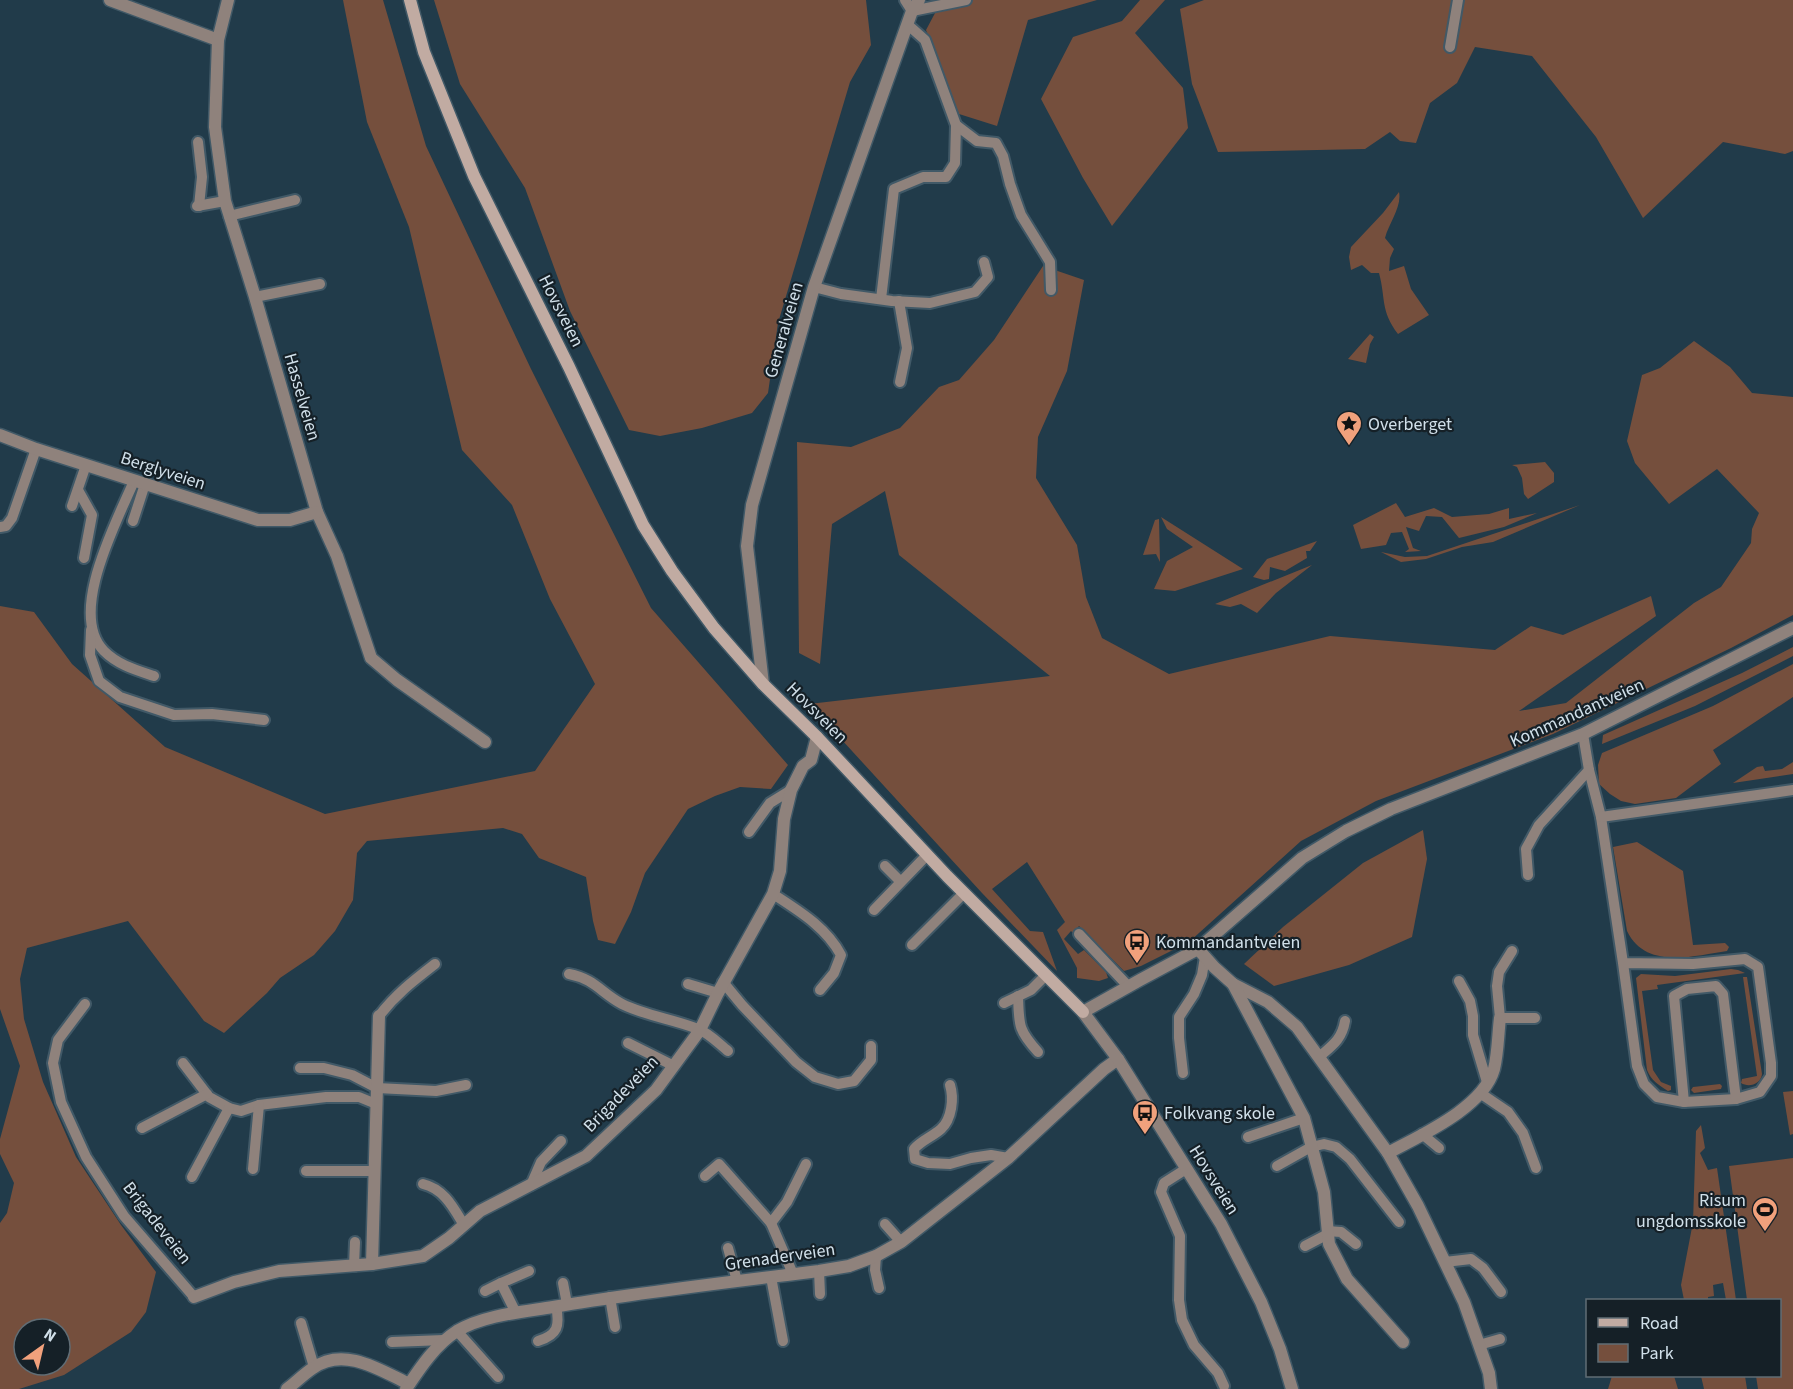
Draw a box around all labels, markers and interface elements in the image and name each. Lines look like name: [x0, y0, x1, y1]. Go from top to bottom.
street label: Hovsveien: [532, 271, 590, 351]
street label: Generalveien: [758, 279, 810, 381]
street label: Hasselveien: [278, 350, 326, 444]
place icon: Overberget: [1334, 409, 1364, 447]
place label: Overberget: [1368, 412, 1452, 437]
street label: Berglyveien: [117, 445, 209, 497]
street label: Kommandantveien: [1506, 672, 1648, 754]
street label: Hovsveien: [781, 677, 853, 749]
bus stop icon: Kommandantveien: [1122, 927, 1152, 965]
place label: Kommandantveien: [1156, 930, 1300, 955]
street label: Brigadeveien: [578, 1050, 664, 1138]
bus stop icon: Folkvang skole: [1130, 1098, 1160, 1136]
place label: Folkvang skole: [1164, 1101, 1275, 1126]
street label: Hovsveien: [1183, 1140, 1245, 1220]
street label: Brigadeveien: [117, 1176, 197, 1270]
place label: Risum ungdomsskole: [1636, 1188, 1746, 1234]
sports icon: Risum ungdomsskole: [1750, 1195, 1780, 1233]
street label: Grenaderveien: [723, 1237, 837, 1277]
legend: [1586, 1299, 1781, 1377]
text: Road: [1640, 1311, 1679, 1336]
north arrow: [12, 1317, 72, 1377]
text: N: [39, 1323, 60, 1347]
text: Park: [1640, 1341, 1674, 1366]

